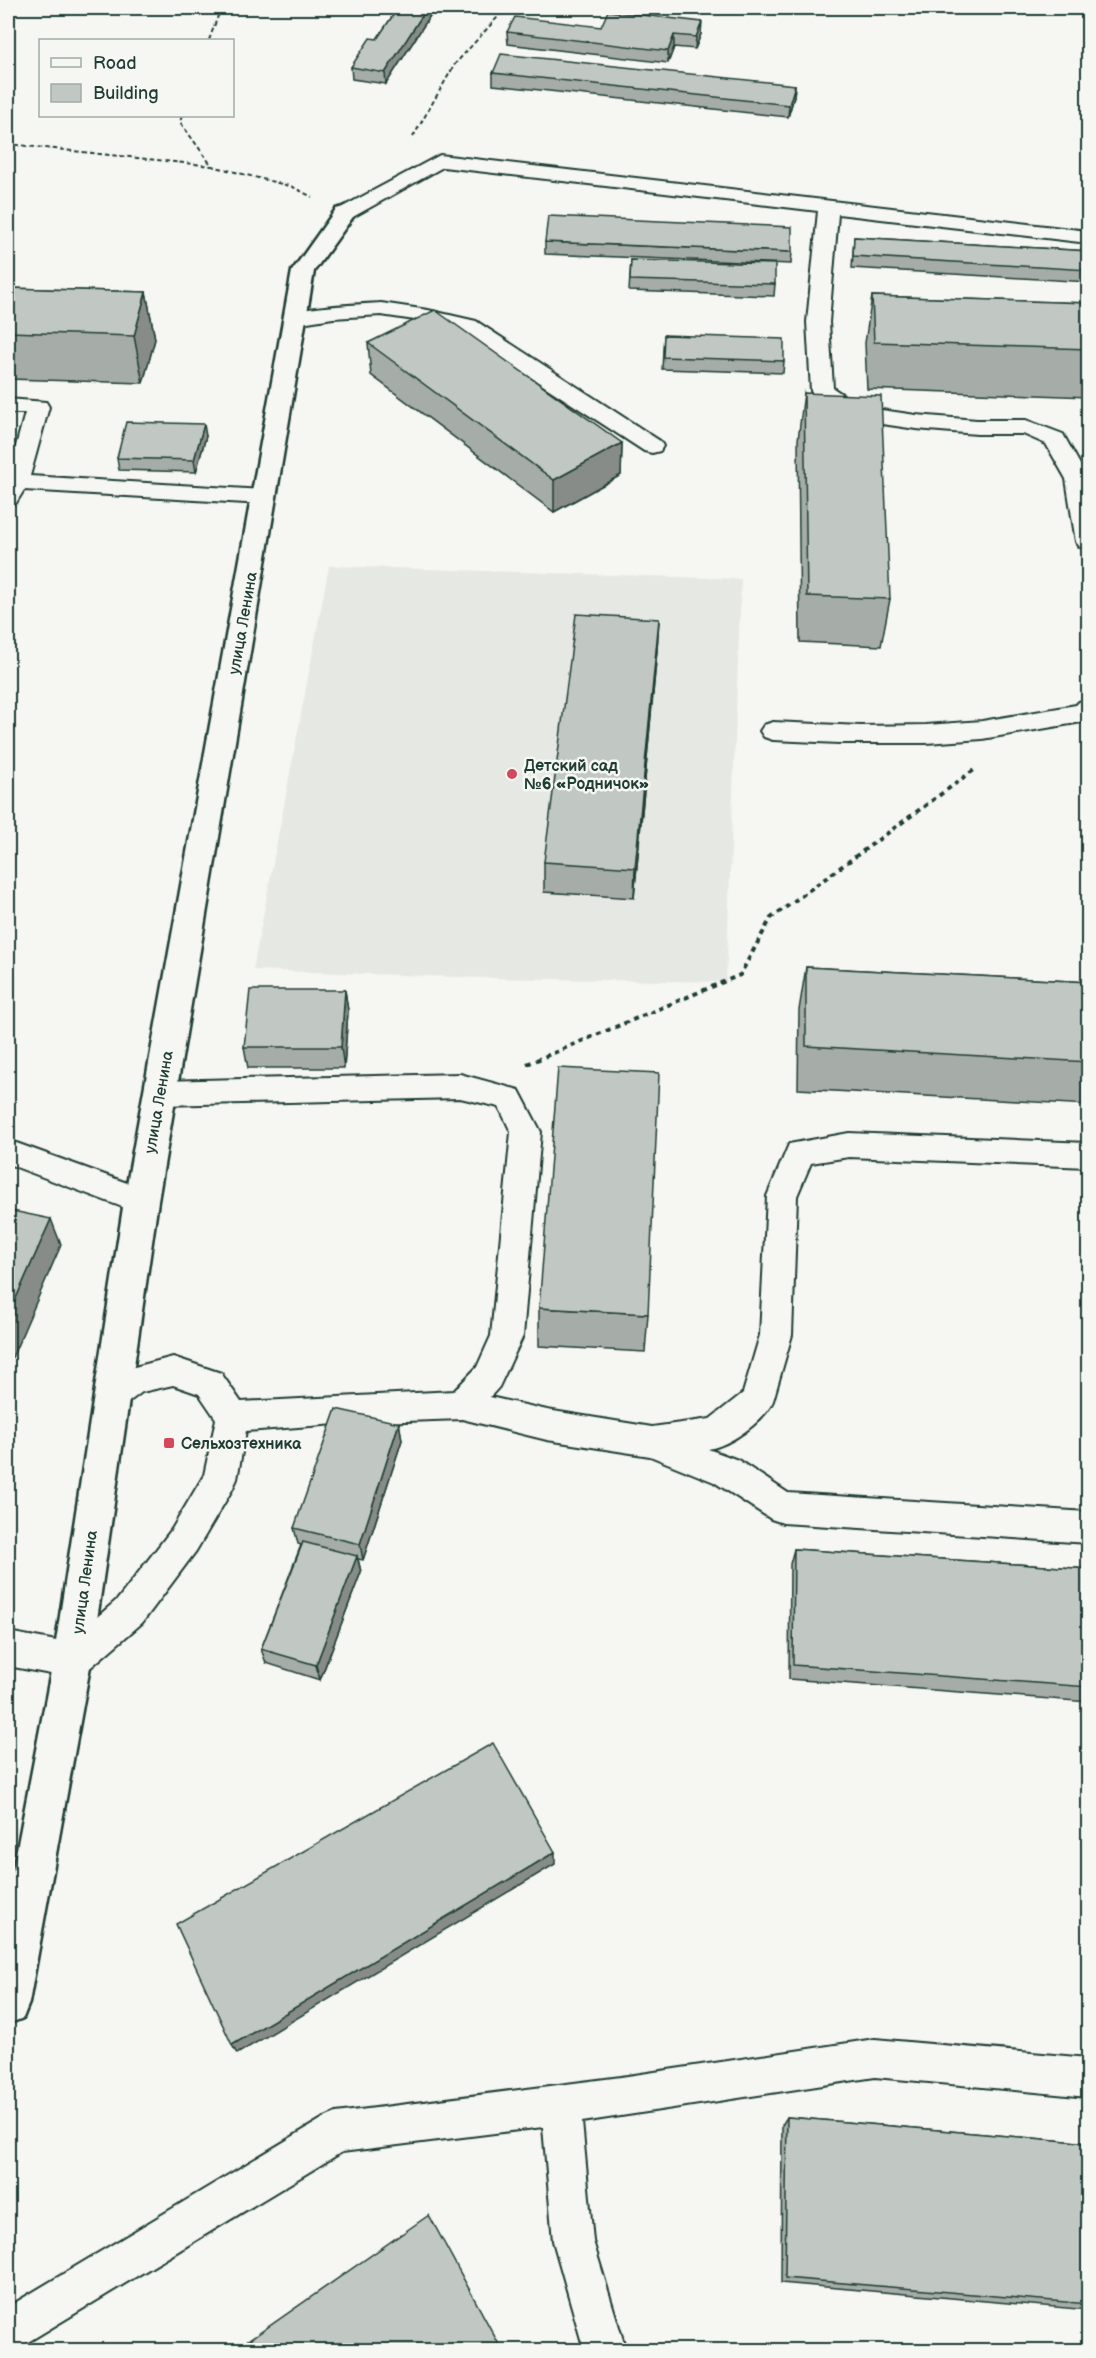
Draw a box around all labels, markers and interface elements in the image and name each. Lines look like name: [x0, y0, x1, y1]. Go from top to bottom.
legend: [39, 39, 234, 117]
text: Road: [93, 53, 137, 74]
text: Building: [93, 83, 159, 104]
street label: улица Ленина: [225, 570, 262, 676]
place label: Детский сад №6 «Родничок»: [524, 757, 649, 794]
marker: Детский сад №6 «Родничок»: [505, 767, 519, 781]
street label: улица Ленина: [141, 1049, 178, 1155]
place label: Сельхозтехника: [181, 1435, 302, 1454]
marker: Сельхозтехника: [162, 1436, 176, 1450]
street label: улица Ленина: [69, 1529, 102, 1635]

